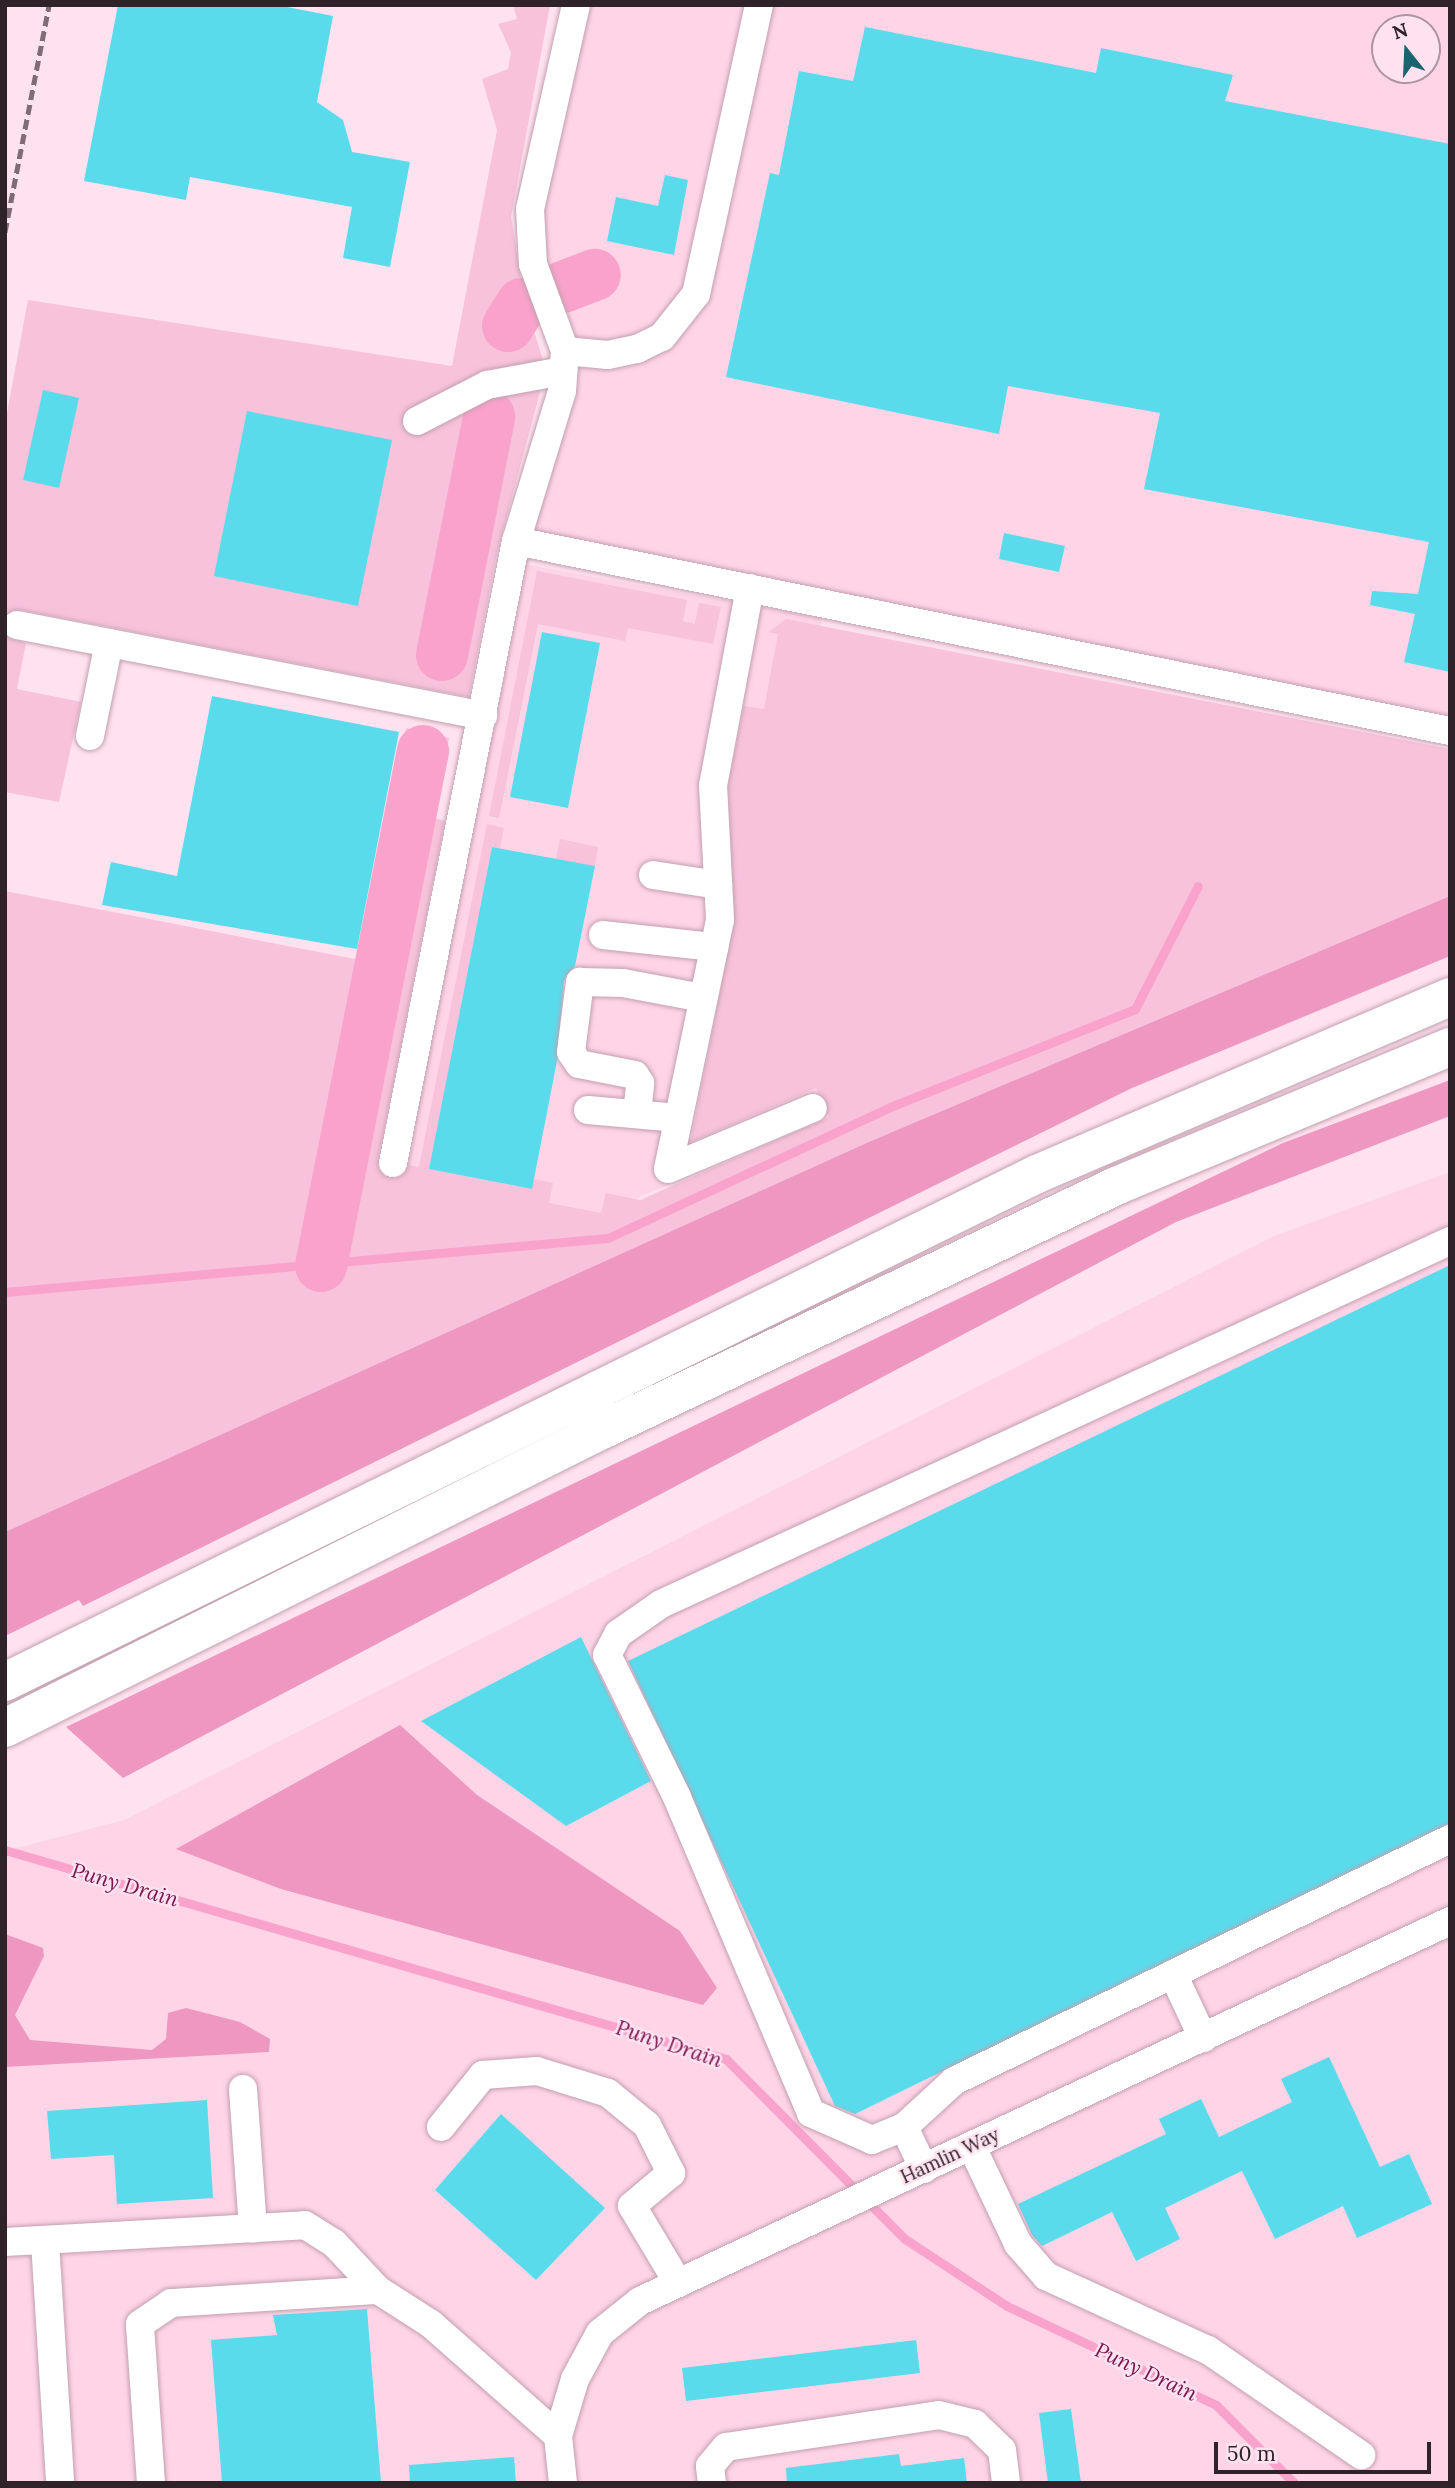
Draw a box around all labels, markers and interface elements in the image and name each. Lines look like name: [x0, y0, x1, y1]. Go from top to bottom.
north arrow: [1371, 14, 1441, 84]
text: N: [1389, 17, 1411, 45]
water label: Puny Drain: [69, 1858, 181, 1912]
water label: Puny Drain: [613, 2015, 725, 2073]
street label: Hamlin Way: [897, 2123, 1003, 2189]
water label: Puny Drain: [1091, 2337, 1201, 2407]
scale bar: [1217, 2428, 1434, 2472]
text: 50 m: [1227, 2440, 1276, 2467]

